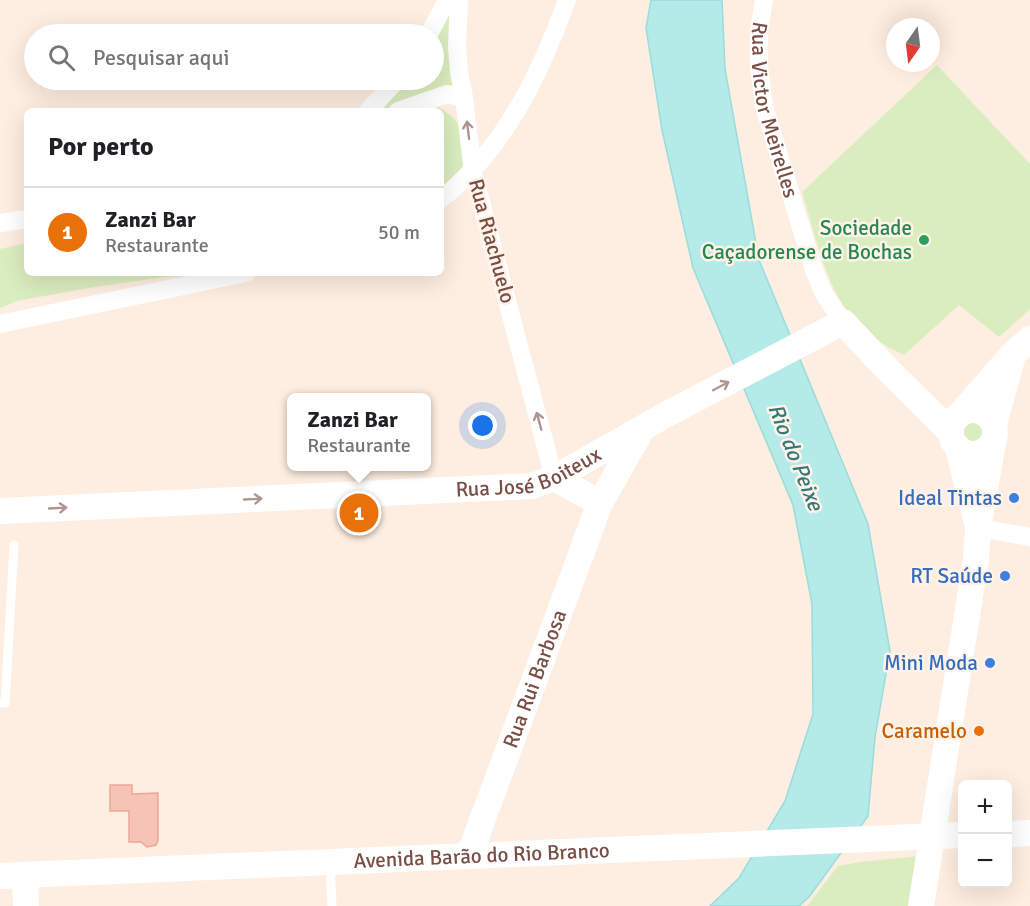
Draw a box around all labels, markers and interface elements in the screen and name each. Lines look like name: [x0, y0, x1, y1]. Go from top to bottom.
north arrow: [886, 18, 940, 72]
street label: Rua Victor Meirelles: [746, 20, 804, 201]
search box: [24, 24, 444, 90]
icon: search: [45, 41, 78, 74]
text: Pesquisar aqui: [93, 44, 229, 71]
one-way arrow: [462, 120, 473, 140]
text: Por perto: [48, 131, 154, 163]
street label: Rua Riachuelo: [463, 176, 521, 306]
text: Zanzi Bar: [105, 206, 196, 233]
place label: Sociedade Caçadorense de Bochas: [702, 215, 912, 265]
text: 1: [62, 220, 73, 245]
text: 50 m: [378, 220, 420, 245]
text: Restaurante: [105, 233, 209, 258]
marker: Sociedade Caçadorense de Bochas: [917, 233, 931, 247]
one-way arrow: [712, 380, 729, 392]
popup: [287, 393, 431, 471]
water label: Rio do Peixe: [762, 400, 830, 515]
text: Zanzi Bar: [307, 406, 398, 433]
your location: [468, 411, 497, 440]
one-way arrow: [533, 412, 544, 431]
text: Restaurante: [307, 433, 411, 458]
street label: Rua José Boiteux: [455, 441, 606, 503]
place label: Ideal Tintas: [898, 485, 1002, 511]
pin: 1: [340, 490, 378, 536]
marker: Ideal Tintas: [1007, 491, 1021, 505]
one-way arrow: [243, 494, 263, 505]
one-way arrow: [48, 503, 68, 514]
place label: RT Saúde: [910, 563, 993, 589]
marker: RT Saúde: [998, 569, 1012, 583]
street label: Rua Rui Barbosa: [497, 606, 572, 752]
place label: Mini Moda: [884, 650, 978, 676]
marker: Mini Moda: [983, 656, 997, 670]
place label: Caramelo: [881, 718, 967, 744]
marker: Caramelo: [972, 724, 986, 738]
map controls: [958, 780, 1012, 888]
button: +: [958, 780, 1012, 834]
button: −: [958, 834, 1012, 888]
street label: Avenida Barão do Rio Branco: [353, 837, 610, 874]

